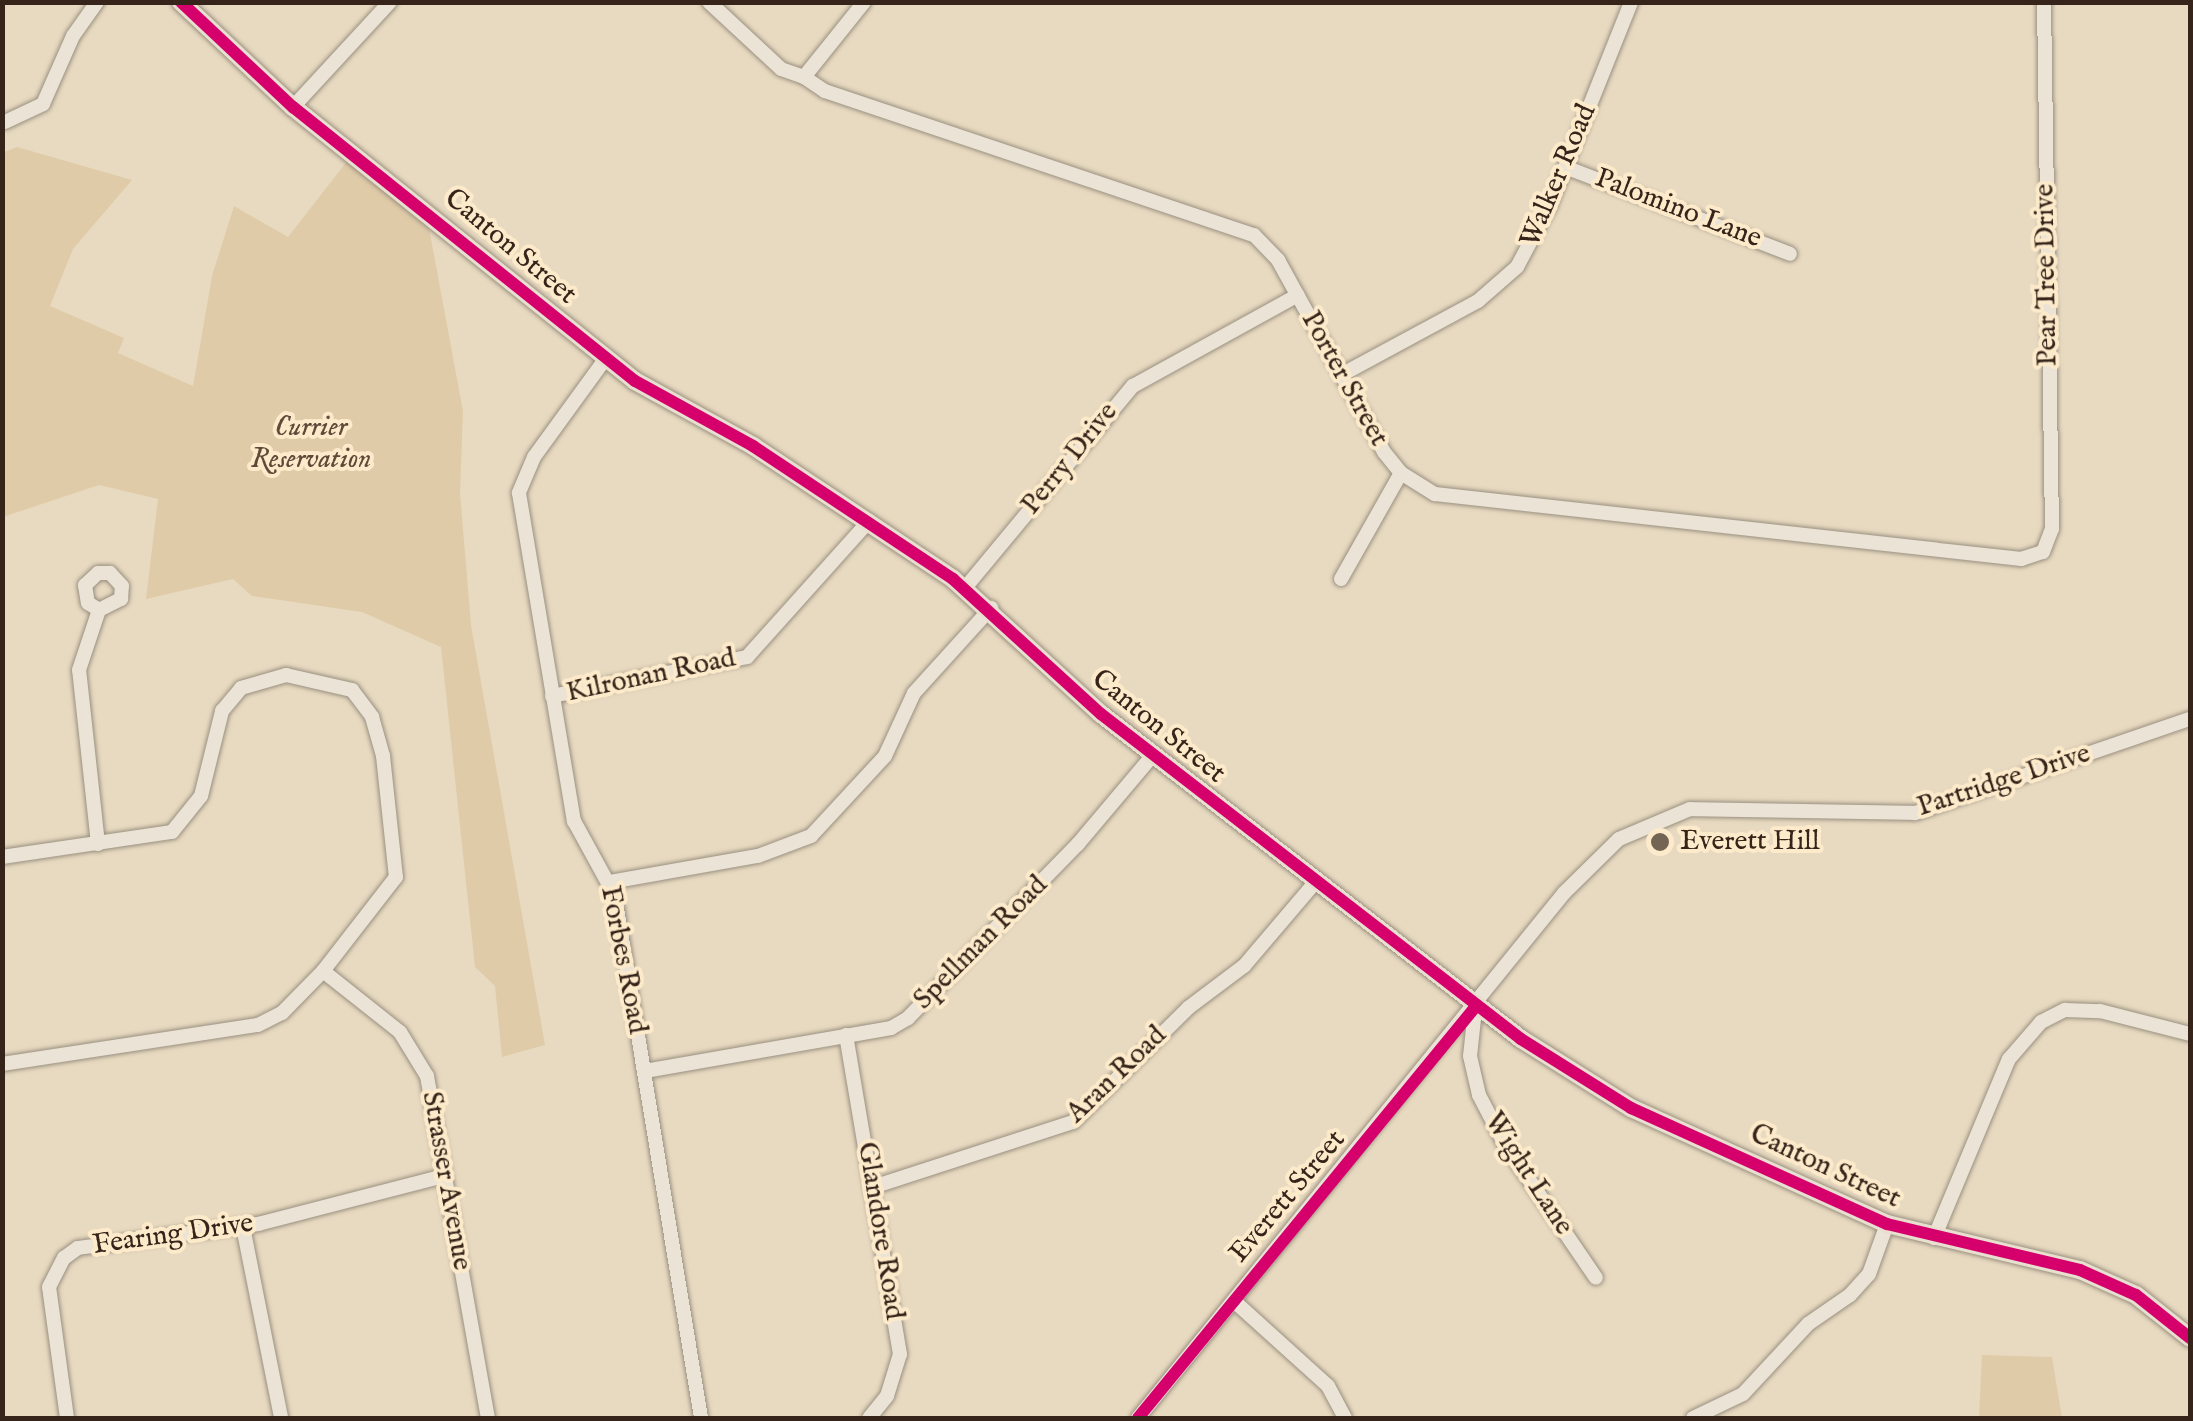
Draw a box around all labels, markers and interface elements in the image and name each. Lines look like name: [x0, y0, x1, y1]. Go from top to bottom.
street label: Walker Road: [1514, 99, 1604, 253]
street label: Palomino Lane: [1590, 162, 1766, 256]
street label: Canton Street: [437, 182, 583, 312]
street label: Pear Tree Drive: [2029, 183, 2065, 367]
street label: Porter Street: [1293, 306, 1395, 452]
street label: Perry Drive: [1015, 396, 1125, 522]
park label: Currier Reservation: [251, 411, 371, 477]
street label: Kilronan Road: [563, 642, 739, 710]
street label: Canton Street: [1084, 663, 1232, 791]
street label: Partridge Drive: [1913, 737, 2095, 825]
place label: Everett Hill: [1680, 825, 1820, 859]
marker: Everett Hill: [1649, 831, 1671, 853]
street label: Spellman Road: [907, 869, 1055, 1017]
street label: Forbes Road: [592, 883, 654, 1037]
street label: Aran Road: [1060, 1019, 1174, 1131]
street label: Strasser Avenue: [414, 1089, 478, 1273]
street label: Wight Lane: [1476, 1106, 1580, 1242]
street label: Canton Street: [1744, 1118, 1906, 1216]
street label: Everett Street: [1223, 1124, 1353, 1270]
street label: Glandore Road: [849, 1140, 911, 1322]
street label: Fearing Drive: [91, 1207, 255, 1263]

